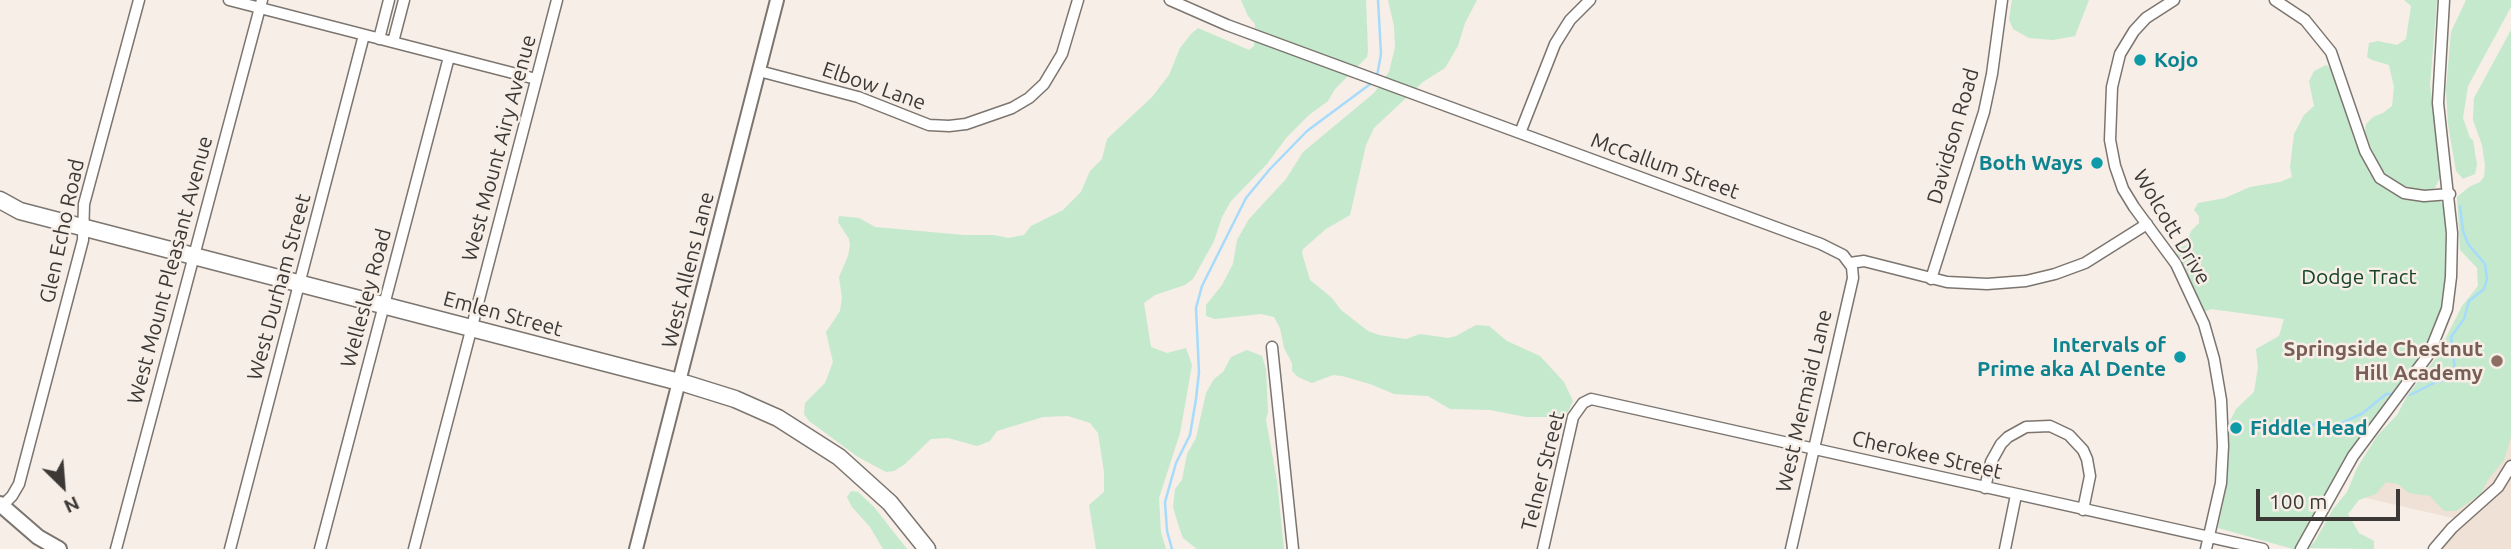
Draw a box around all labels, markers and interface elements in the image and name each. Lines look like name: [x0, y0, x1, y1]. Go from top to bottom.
street label: West Mount Airy Avenue: [457, 32, 541, 264]
place label: Kojo: [2154, 47, 2198, 73]
marker: Kojo: [2132, 52, 2148, 68]
street label: Elbow Lane: [819, 57, 929, 115]
street label: Davidson Road: [1922, 65, 1984, 207]
street label: McCallum Street: [1587, 127, 1743, 205]
street label: West Mount Pleasant Avenue: [122, 133, 218, 407]
place label: Both Ways: [1979, 150, 2083, 176]
marker: Both Ways: [2089, 155, 2105, 171]
street label: Glen Echo Road: [34, 157, 90, 305]
street label: Wolcott Drive: [2128, 165, 2216, 289]
street label: West Allens Lane: [656, 189, 720, 351]
street label: West Durham Street: [242, 191, 316, 383]
street label: Wellesley Road: [335, 226, 397, 370]
park label: Dodge Tract: [2301, 264, 2417, 290]
street label: Emlen Street: [441, 286, 565, 342]
street label: West Mermaid Lane: [1771, 307, 1837, 495]
place label: Intervals of Prime aka Al Dente: [1977, 332, 2166, 382]
place label: Springside Chestnut Hill Academy: [2284, 336, 2483, 386]
marker: Intervals of Prime aka Al Dente: [2172, 349, 2188, 365]
marker: Springside Chestnut Hill Academy: [2489, 353, 2505, 369]
street label: Telner Street: [1516, 408, 1570, 534]
place label: Fiddle Head: [2250, 415, 2368, 441]
marker: Fiddle Head: [2228, 420, 2244, 436]
street label: Cherokee Street: [1849, 425, 2005, 485]
north arrow: [28, 451, 98, 521]
scale bar: [2259, 476, 2402, 520]
text: 100 m: [2269, 489, 2327, 513]
text: N: [61, 492, 83, 518]

